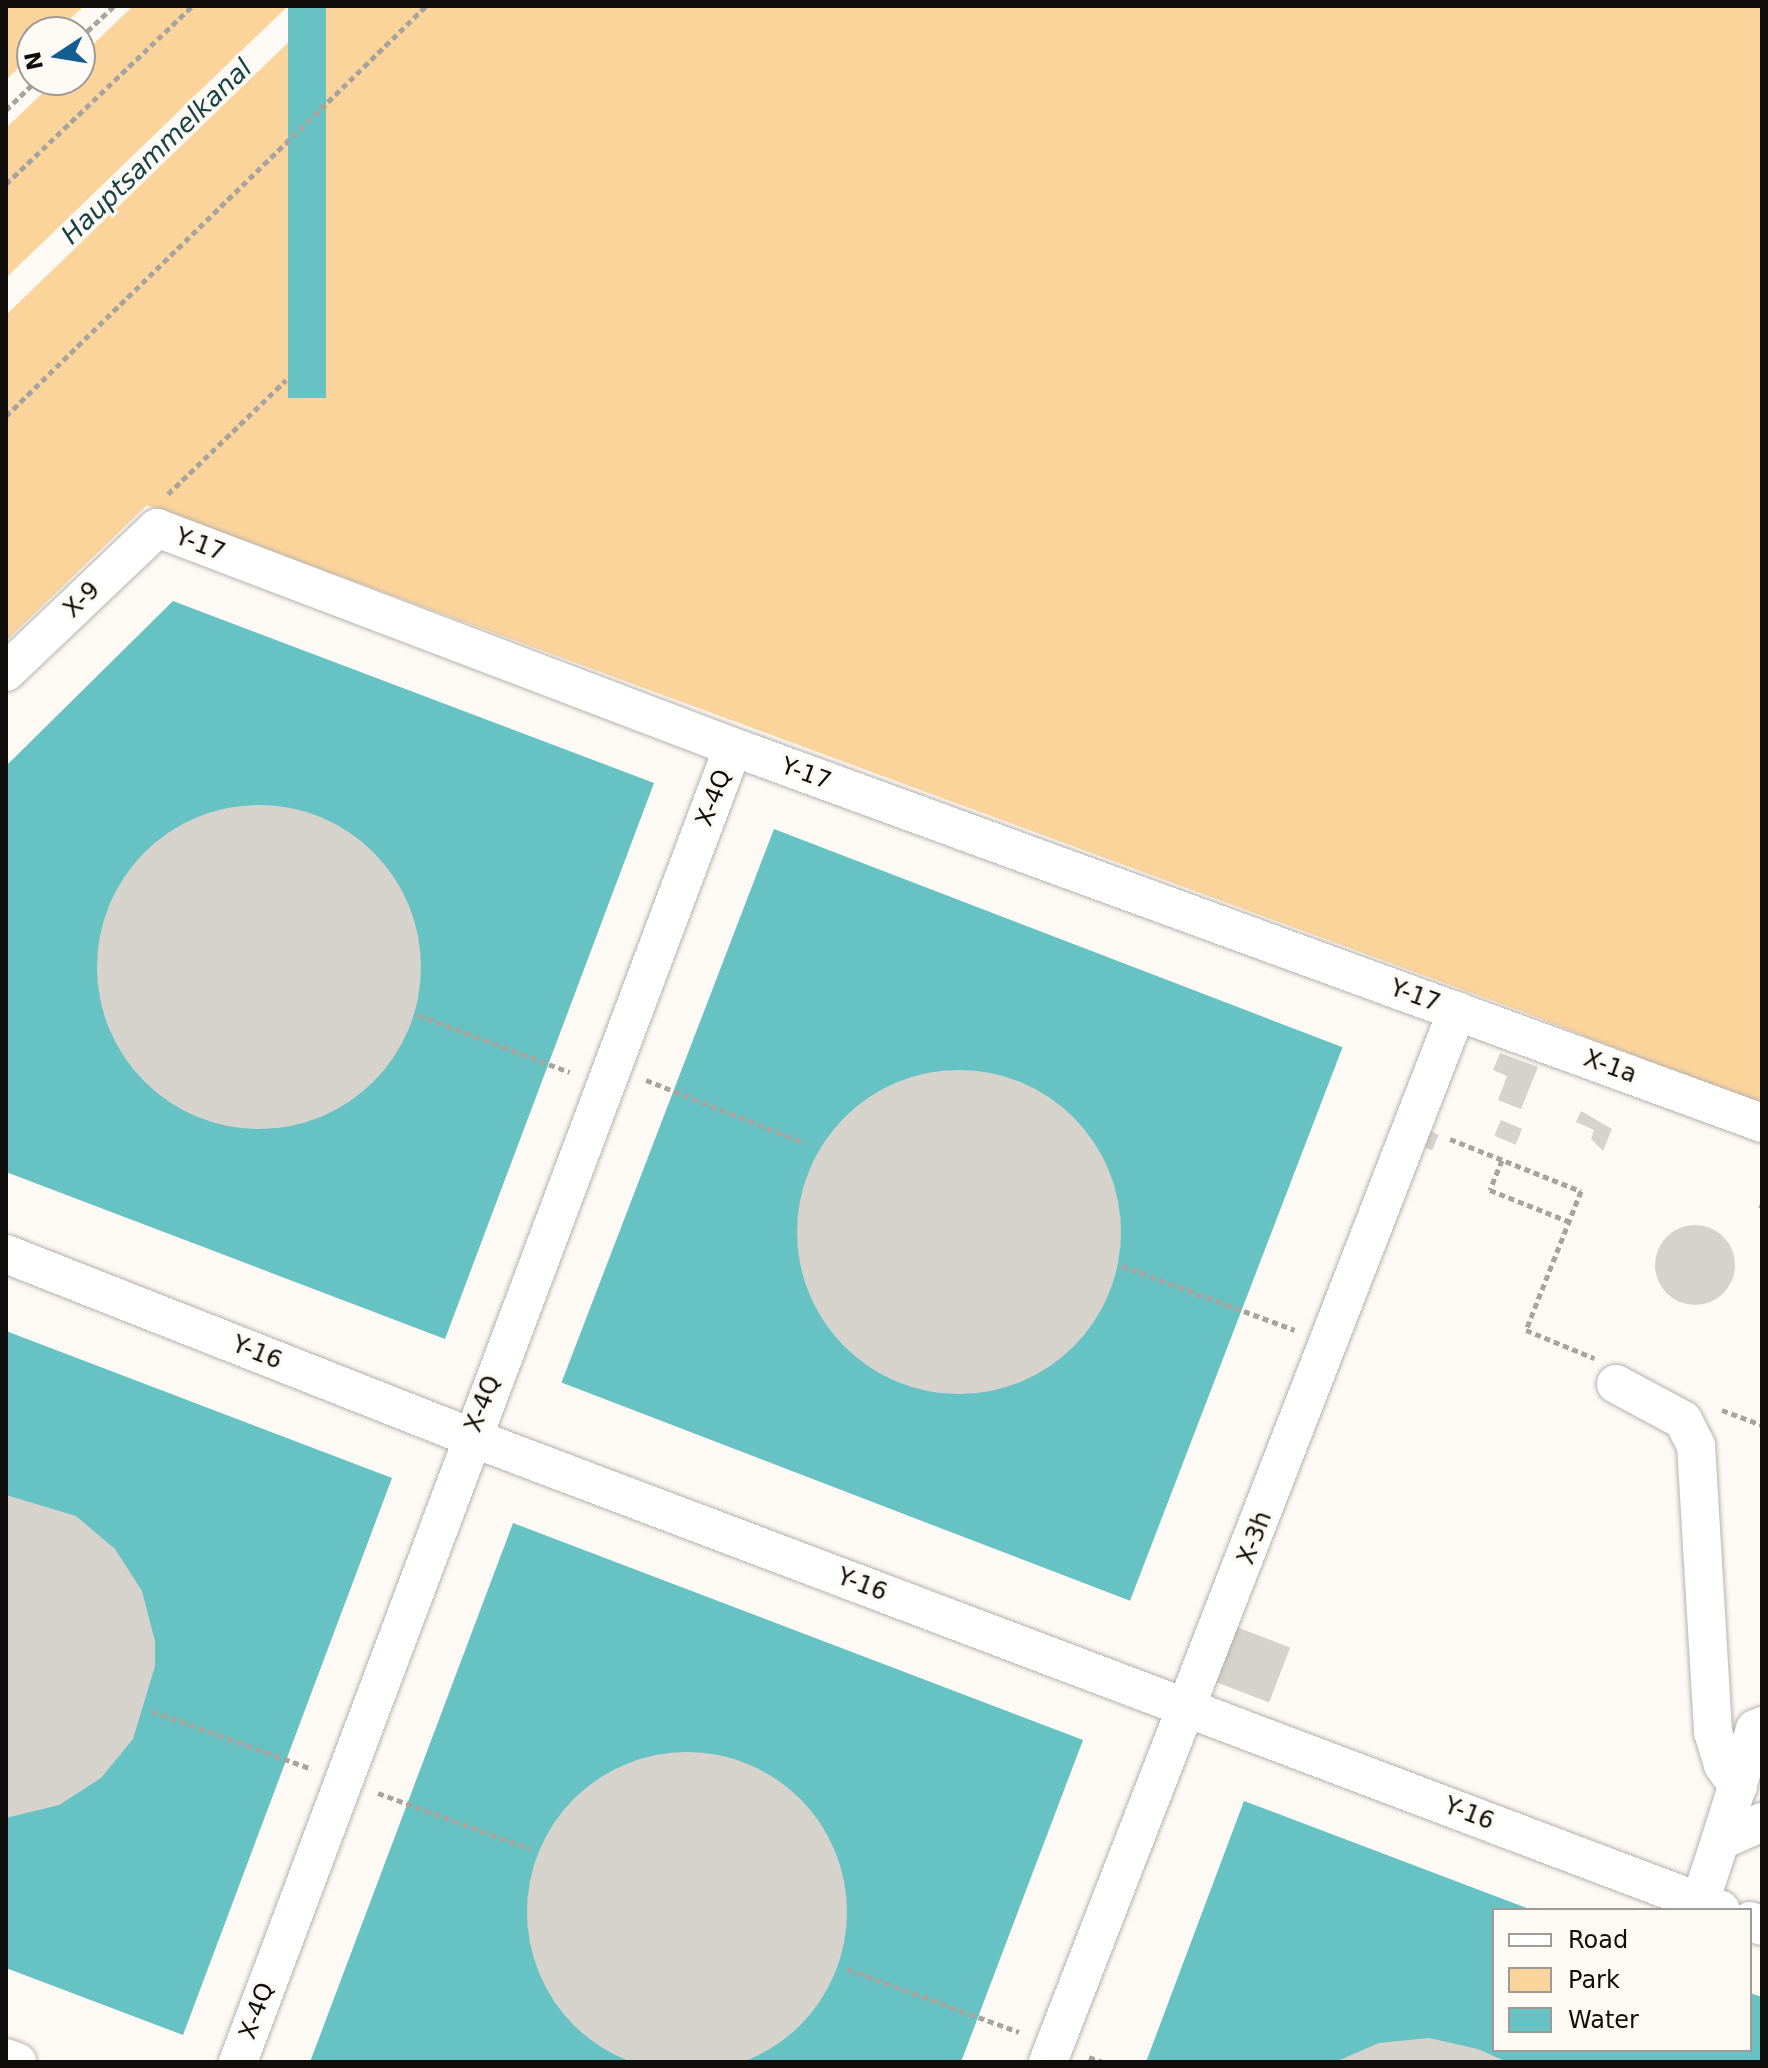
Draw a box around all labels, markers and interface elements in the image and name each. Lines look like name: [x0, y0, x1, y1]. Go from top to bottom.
north arrow: [16, 16, 96, 96]
text: N: [20, 49, 48, 72]
water label: Hauptsammelkanal: [55, 53, 259, 251]
street label: Y-17: [171, 522, 229, 568]
street label: X-9: [58, 576, 106, 624]
street label: Y-17: [777, 752, 835, 796]
street label: X-4Q: [690, 766, 738, 830]
street label: Y-17: [1386, 974, 1444, 1018]
street label: X-1a: [1580, 1044, 1640, 1090]
street label: Y-16: [228, 1330, 286, 1376]
street label: X-4Q: [459, 1372, 507, 1436]
street label: X-3h: [1232, 1507, 1278, 1569]
street label: Y-16: [833, 1562, 891, 1608]
street label: Y-16: [1440, 1791, 1498, 1837]
legend: [1492, 1908, 1752, 2052]
text: Road: [1568, 1926, 1628, 1954]
text: Park: [1568, 1966, 1620, 1994]
street label: X-4Q: [234, 1979, 280, 2043]
text: Water: [1568, 2006, 1639, 2034]

